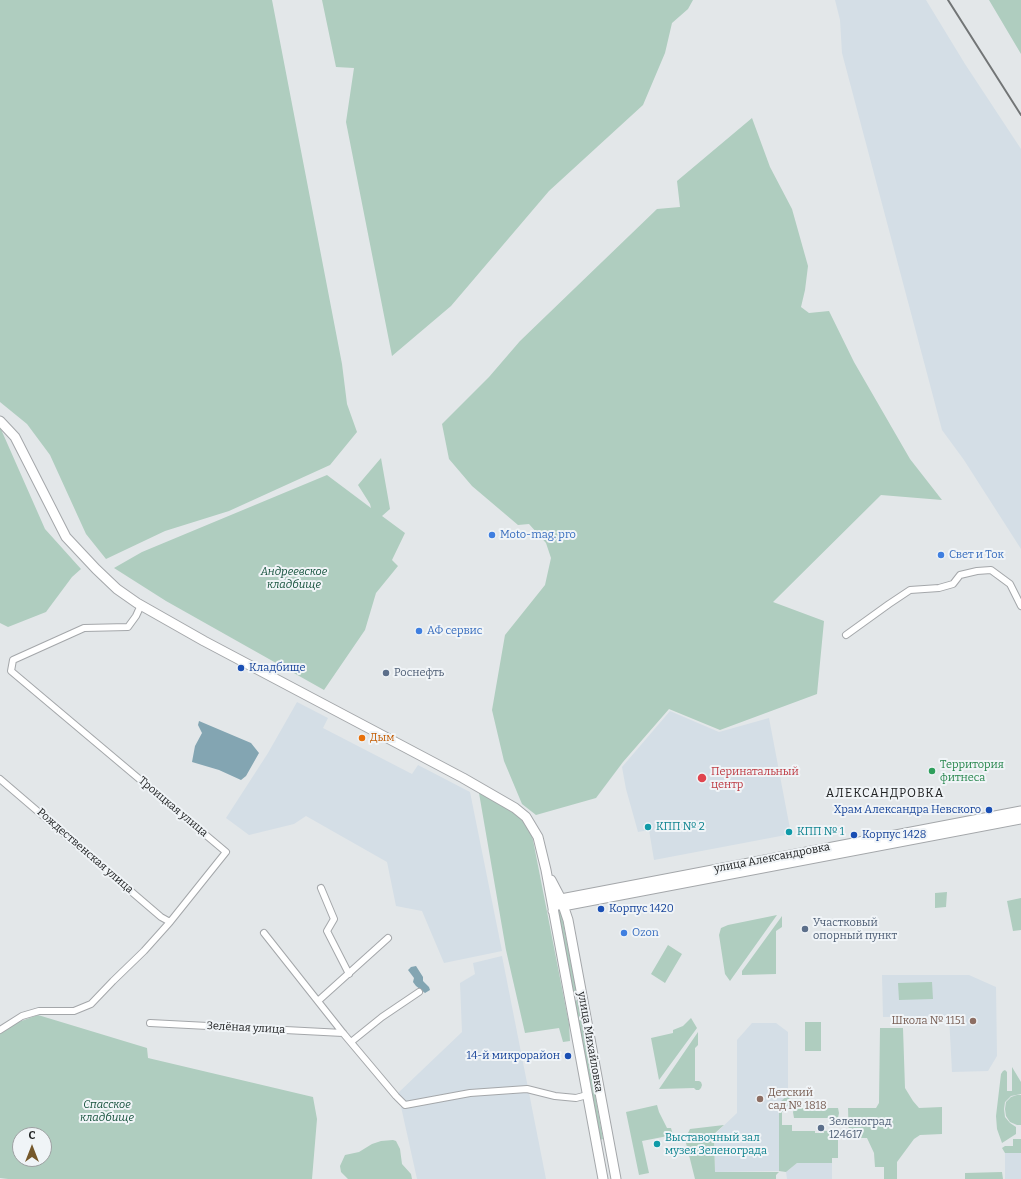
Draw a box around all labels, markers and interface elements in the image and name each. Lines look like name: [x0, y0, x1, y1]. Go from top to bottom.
place label: Moto-mag. pro: [500, 528, 576, 542]
marker: Moto-mag. pro: [487, 530, 497, 540]
place label: Свет и Ток: [949, 548, 1004, 562]
marker: Свет и Ток: [936, 550, 946, 560]
park label: Андреевское кладбище: [261, 565, 327, 591]
place label: АФ сервис: [427, 624, 483, 638]
marker: АФ сервис: [414, 626, 424, 636]
place label: Кладбище: [249, 661, 306, 675]
marker: Кладбище: [236, 663, 246, 673]
place label: Роснефть: [394, 666, 444, 680]
marker: Роснефть: [381, 668, 391, 678]
place label: Дым: [370, 731, 395, 745]
marker: Дым: [357, 733, 367, 743]
place label: Территория фитнеса: [940, 758, 1004, 784]
place label: Перинатальный центр: [711, 765, 799, 791]
marker: Территория фитнеса: [927, 766, 937, 776]
marker: Перинатальный центр: [696, 772, 708, 784]
street label: Троицкая улица: [136, 774, 210, 840]
district label: АЛЕКСАНДРОВКА: [826, 787, 944, 801]
place label: Храм Александра Невского: [834, 803, 981, 817]
marker: Храм Александра Невского: [984, 805, 994, 815]
street label: Рождественская улица: [34, 806, 136, 896]
place label: КПП № 2: [656, 820, 705, 834]
marker: КПП № 2: [643, 822, 653, 832]
place label: КПП № 1: [797, 825, 844, 839]
marker: КПП № 1: [784, 827, 794, 837]
place label: Корпус 1428: [862, 828, 926, 842]
marker: Корпус 1428: [849, 830, 859, 840]
street label: улица Александровка: [713, 840, 831, 876]
place label: Корпус 1420: [609, 902, 674, 916]
marker: Корпус 1420: [596, 904, 606, 914]
place label: Участковый опорный пункт: [813, 916, 897, 942]
marker: Участковый опорный пункт: [800, 924, 810, 934]
place label: Ozon: [632, 926, 659, 940]
marker: Ozon: [619, 928, 629, 938]
street label: улица Михайловка: [575, 991, 605, 1093]
place label: Школа № 1151: [892, 1014, 965, 1028]
marker: Школа № 1151: [968, 1016, 978, 1026]
street label: Зелёная улица: [206, 1019, 286, 1037]
place label: 14-й микрорайон: [466, 1049, 560, 1063]
marker: 14-й микрорайон: [563, 1051, 573, 1061]
place label: Детский сад № 1818: [768, 1086, 827, 1112]
marker: Детский сад № 1818: [755, 1094, 765, 1104]
park label: Спасское кладбище: [80, 1098, 134, 1124]
place label: Зеленоград 124617: [829, 1115, 892, 1141]
marker: Зеленоград 124617: [816, 1123, 826, 1133]
north arrow: [12, 1127, 52, 1167]
text: С: [29, 1129, 35, 1142]
place label: Выставочный зал музея Зеленограда: [665, 1131, 767, 1157]
marker: Выставочный зал музея Зеленограда: [652, 1139, 662, 1149]

